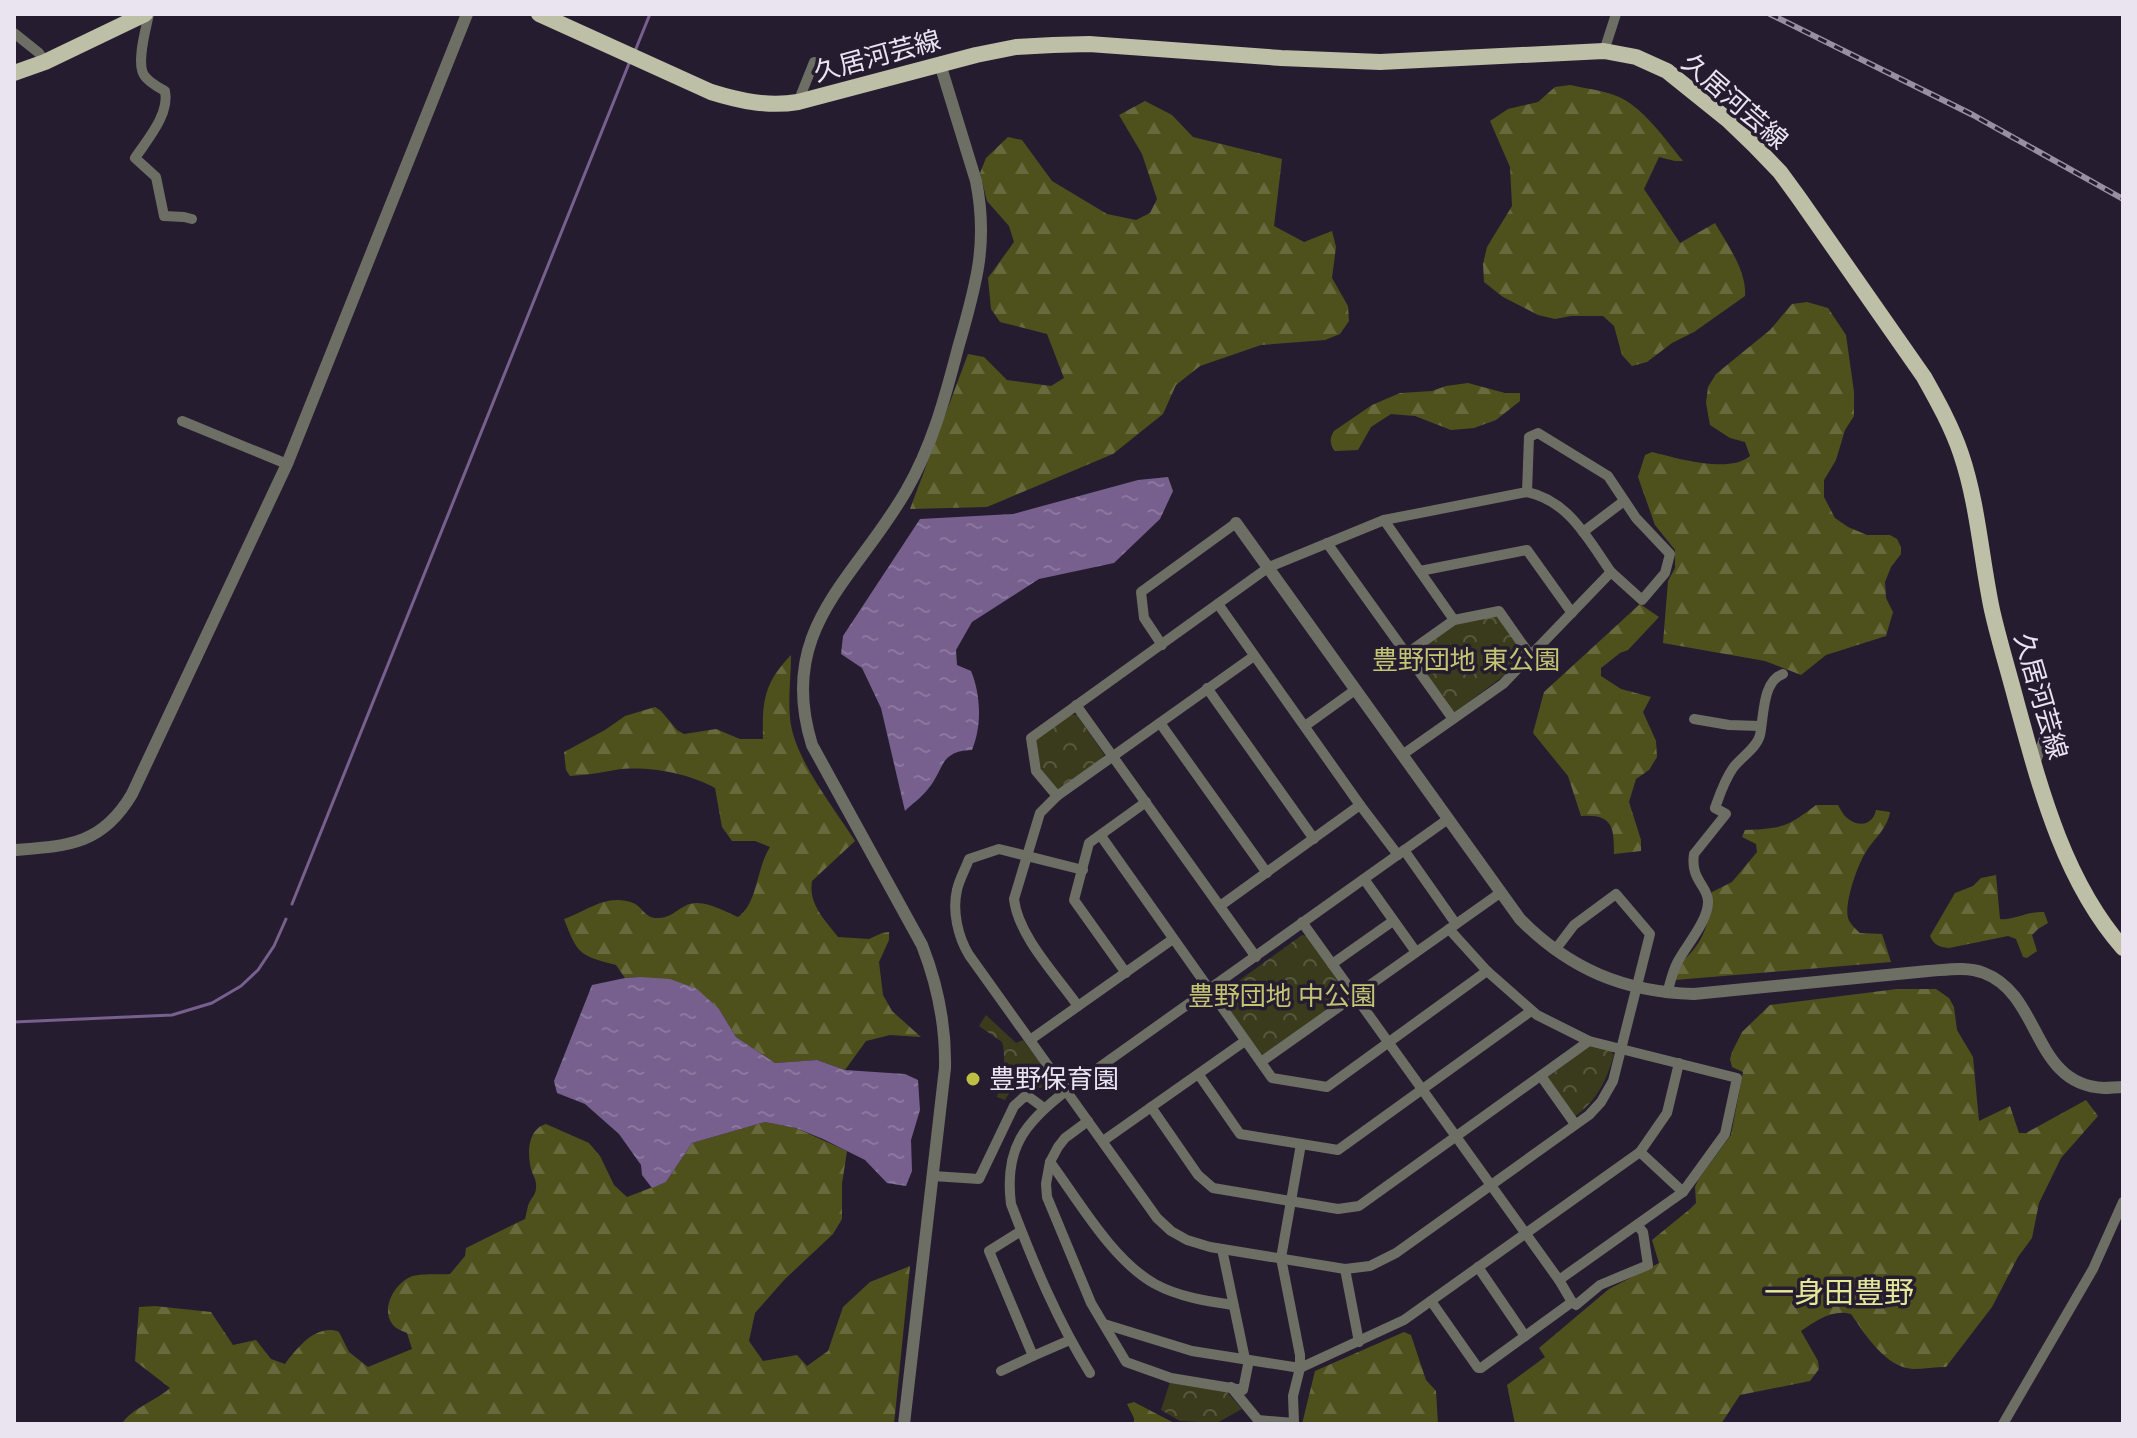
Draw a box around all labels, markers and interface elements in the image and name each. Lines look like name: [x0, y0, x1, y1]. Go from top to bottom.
street label: 久居河芸線: [810, 23, 944, 90]
street label: 久居河芸線: [1674, 46, 1795, 157]
street label: 久居河芸線: [2006, 629, 2075, 763]
park label: 豊野団地 東公園: [1372, 643, 1560, 678]
park label: 豊野団地 中公園: [1188, 979, 1376, 1014]
place label: 豊野保育園: [989, 1062, 1119, 1097]
marker: 豊野保育園: [964, 1070, 982, 1088]
district label: 一身田豊野: [1764, 1273, 1914, 1314]

